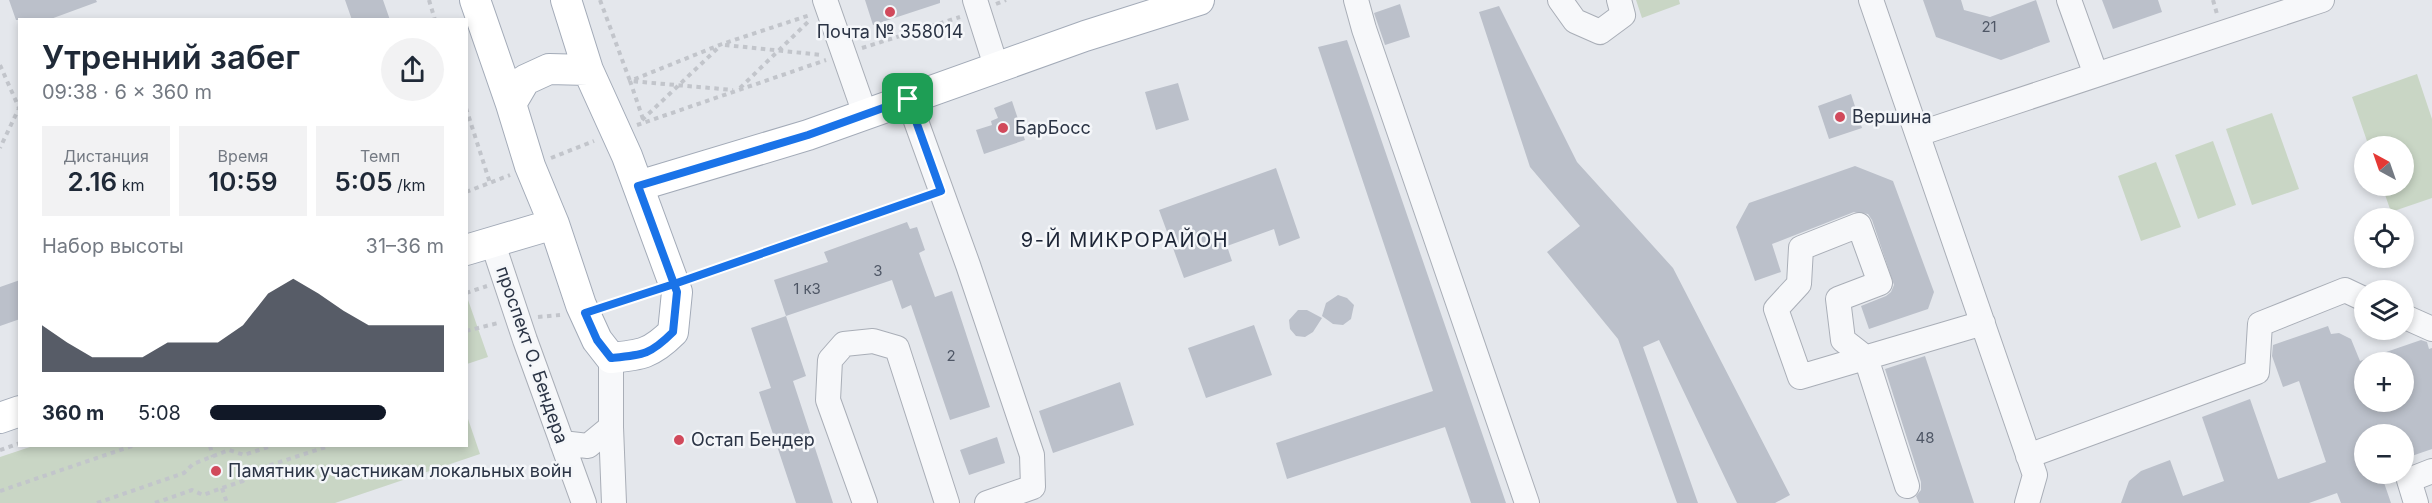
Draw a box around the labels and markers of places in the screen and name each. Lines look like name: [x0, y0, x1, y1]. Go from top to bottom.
marker: Почта № 358014: [883, 5, 897, 19]
place label: Почта № 358014: [817, 21, 963, 42]
pin: [882, 73, 933, 124]
place label: Вершина: [1852, 106, 1932, 127]
marker: Вершина: [1833, 110, 1847, 124]
place label: БарБосс: [1015, 117, 1091, 138]
marker: БарБосс: [996, 121, 1010, 135]
place label: Остап Бендер: [691, 429, 815, 450]
marker: Остап Бендер: [672, 433, 686, 447]
place label: Памятник участникам локальных войн: [228, 460, 572, 481]
marker: Памятник участникам локальных войн: [209, 464, 223, 478]

